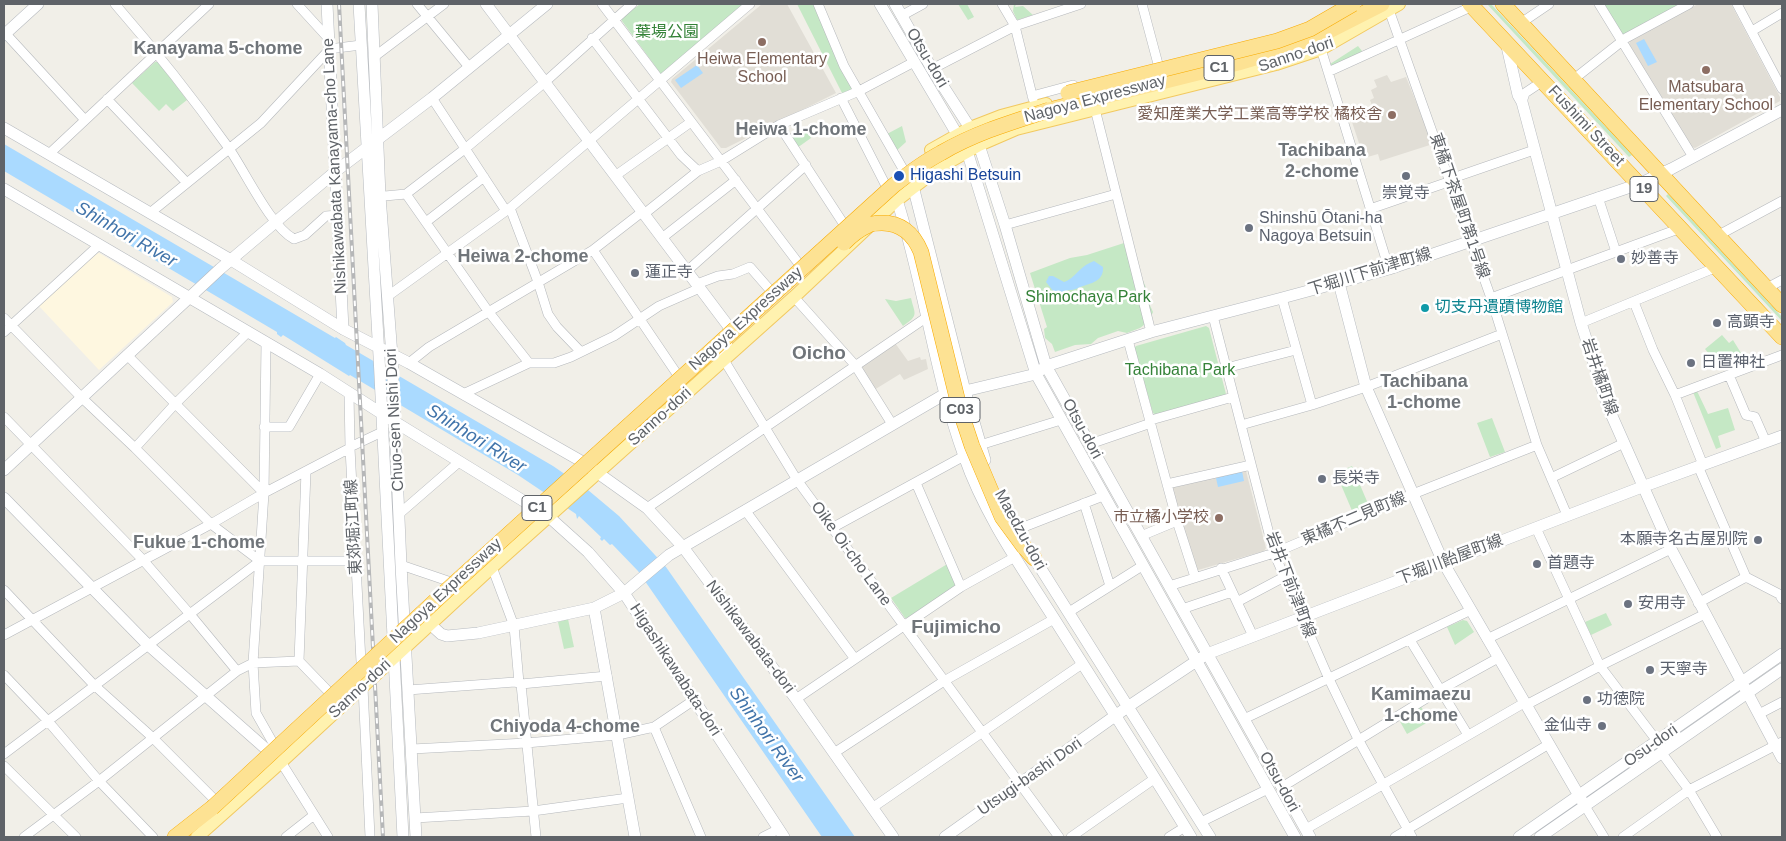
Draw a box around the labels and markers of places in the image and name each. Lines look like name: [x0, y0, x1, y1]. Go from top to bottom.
marker: Heiwa Elementary School: [756, 36, 768, 48]
place label: Heiwa Elementary School: [697, 50, 827, 88]
marker: Matsubara Elementary School: [1700, 64, 1712, 76]
place label: Matsubara Elementary School: [1639, 78, 1773, 116]
place label: 愛知産業大学工業高等学校 橘校舎: [1138, 105, 1382, 125]
marker: 愛知産業大学工業高等学校 橘校舎: [1386, 109, 1398, 121]
place label: Higashi Betsuin: [910, 166, 1021, 186]
marker: Higashi Betsuin: [892, 169, 906, 183]
marker: 崇覚寺: [1400, 170, 1412, 182]
place label: 崇覚寺: [1382, 184, 1430, 204]
place label: Shinshū Ōtani-ha Nagoya Betsuin: [1259, 209, 1383, 247]
marker: Shinshū Ōtani-ha Nagoya Betsuin: [1243, 222, 1255, 234]
place label: 妙善寺: [1631, 249, 1679, 269]
marker: 妙善寺: [1615, 253, 1627, 265]
place label: 蓮正寺: [645, 263, 693, 283]
marker: 蓮正寺: [629, 267, 641, 279]
place label: 切支丹遺蹟博物館: [1435, 298, 1563, 318]
marker: 切支丹遺蹟博物館: [1419, 302, 1431, 314]
place label: 高顕寺: [1727, 313, 1775, 333]
marker: 高顕寺: [1711, 317, 1723, 329]
place label: 日置神社: [1701, 353, 1765, 373]
marker: 日置神社: [1685, 357, 1697, 369]
place label: 長栄寺: [1332, 469, 1380, 489]
marker: 長栄寺: [1316, 473, 1328, 485]
place label: 市立橘小学校: [1113, 508, 1209, 528]
marker: 市立橘小学校: [1213, 512, 1225, 524]
place label: 本願寺名古屋別院: [1620, 530, 1748, 550]
marker: 本願寺名古屋別院: [1752, 534, 1764, 546]
place label: 首題寺: [1547, 554, 1595, 574]
marker: 首題寺: [1531, 558, 1543, 570]
place label: 安用寺: [1638, 594, 1686, 614]
marker: 安用寺: [1622, 598, 1634, 610]
place label: 天寧寺: [1660, 660, 1708, 680]
marker: 天寧寺: [1644, 664, 1656, 676]
place label: 功徳院: [1597, 690, 1645, 710]
marker: 功徳院: [1581, 694, 1593, 706]
place label: 金仙寺: [1544, 716, 1592, 736]
marker: 金仙寺: [1596, 720, 1608, 732]

